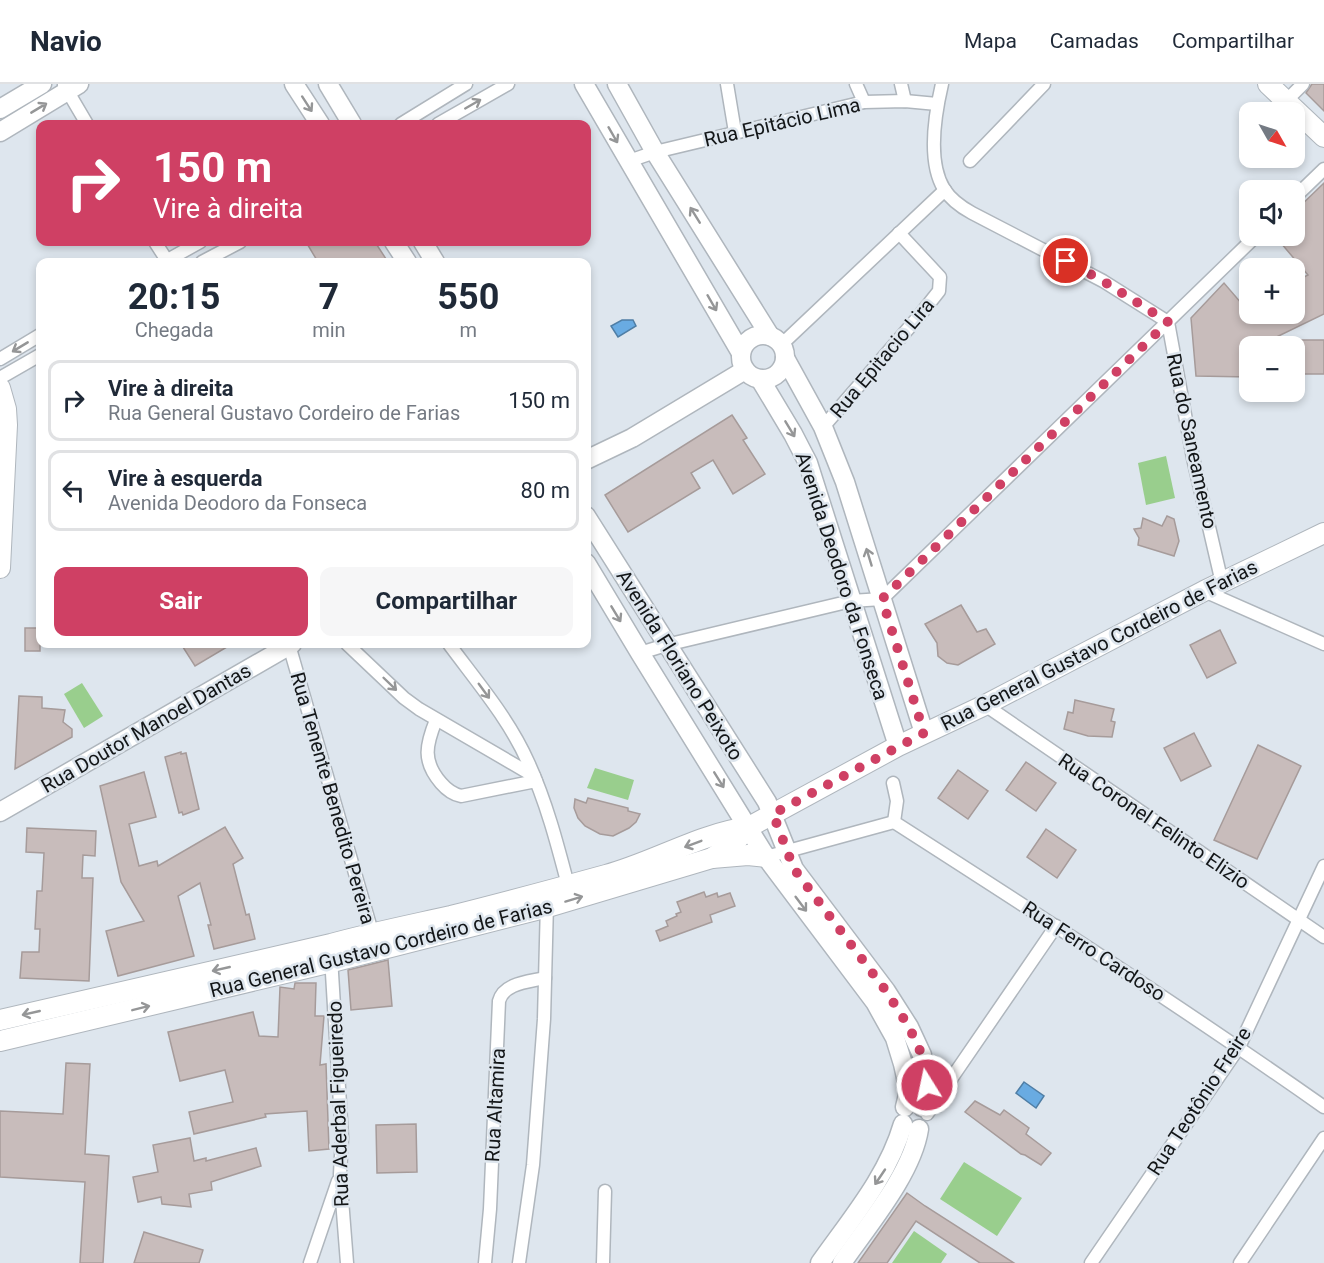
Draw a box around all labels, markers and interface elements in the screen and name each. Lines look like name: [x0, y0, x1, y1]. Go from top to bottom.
text: Navio: [30, 25, 102, 58]
text: Mapa: [964, 29, 1017, 53]
text: Camadas: [1050, 29, 1139, 53]
text: Compartilhar: [1172, 29, 1294, 53]
street label: Rua Epitácio Lima: [701, 92, 863, 152]
one-way arrow: [301, 95, 313, 112]
one-way arrow: [464, 98, 481, 110]
one-way arrow: [30, 102, 47, 114]
north arrow: [1239, 102, 1305, 168]
map controls: [1239, 102, 1305, 402]
one-way arrow: [608, 126, 620, 143]
text: 150 m: [153, 143, 272, 192]
icon: right: [54, 144, 132, 222]
button: sound: [1239, 180, 1305, 246]
text: Vire à direita: [153, 193, 303, 225]
one-way arrow: [688, 207, 700, 224]
pin: [1040, 235, 1091, 286]
icon: arrive: [1049, 244, 1082, 277]
button: +: [1239, 258, 1305, 324]
text: 20:15: [128, 276, 220, 318]
text: 7: [319, 276, 339, 318]
text: 550: [437, 276, 499, 318]
street label: Rua Epitacio Lira: [825, 293, 939, 423]
one-way arrow: [706, 294, 718, 311]
text: Chegada: [135, 318, 214, 342]
text: min: [312, 318, 346, 342]
text: m: [460, 318, 477, 342]
button: −: [1239, 336, 1305, 402]
one-way arrow: [12, 341, 29, 353]
street label: Rua do Saneamento: [1162, 351, 1222, 531]
text: Vire à direita: [108, 376, 234, 401]
icon: right: [57, 384, 90, 417]
text: 150 m: [508, 388, 570, 413]
text: Rua General Gustavo Cordeiro de Farias: [108, 401, 460, 425]
one-way arrow: [784, 420, 796, 437]
street label: Avenida Deodoro da Fonseca: [791, 449, 893, 703]
text: Vire à esquerda: [108, 466, 262, 491]
icon: left: [57, 474, 90, 507]
text: 80 m: [521, 478, 570, 503]
text: Avenida Deodoro da Fonseca: [108, 491, 367, 515]
one-way arrow: [863, 548, 874, 567]
street label: Rua General Gustavo Cordeiro de Farias: [937, 554, 1261, 736]
street label: Avenida Floriano Peixoto: [612, 565, 748, 765]
button: Sair: [54, 567, 308, 636]
button: Compartilhar: [320, 567, 573, 636]
one-way arrow: [611, 605, 623, 622]
street label: Rua Doutor Manoel Dantas: [37, 658, 255, 798]
street label: Rua Tenente Benedito Pereira: [285, 669, 381, 927]
one-way arrow: [382, 677, 397, 691]
one-way arrow: [478, 682, 490, 698]
street label: Rua Coronel Felinto Elizio: [1054, 748, 1254, 894]
one-way arrow: [713, 771, 725, 787]
one-way arrow: [684, 839, 703, 850]
one-way arrow: [565, 893, 584, 904]
street label: Rua General Gustavo Cordeiro de Farias: [207, 894, 555, 1002]
one-way arrow: [795, 896, 808, 912]
street label: Rua Ferro Cardoso: [1018, 896, 1170, 1006]
one-way arrow: [212, 964, 231, 975]
street label: Rua Aderbal Figueiredo: [322, 1000, 354, 1208]
one-way arrow: [131, 1002, 150, 1014]
one-way arrow: [22, 1007, 41, 1019]
street label: Rua Teotônio Freire: [1142, 1022, 1256, 1180]
street label: Rua Altamira: [480, 1047, 510, 1163]
position arrow: [895, 1053, 959, 1117]
one-way arrow: [874, 1168, 886, 1185]

